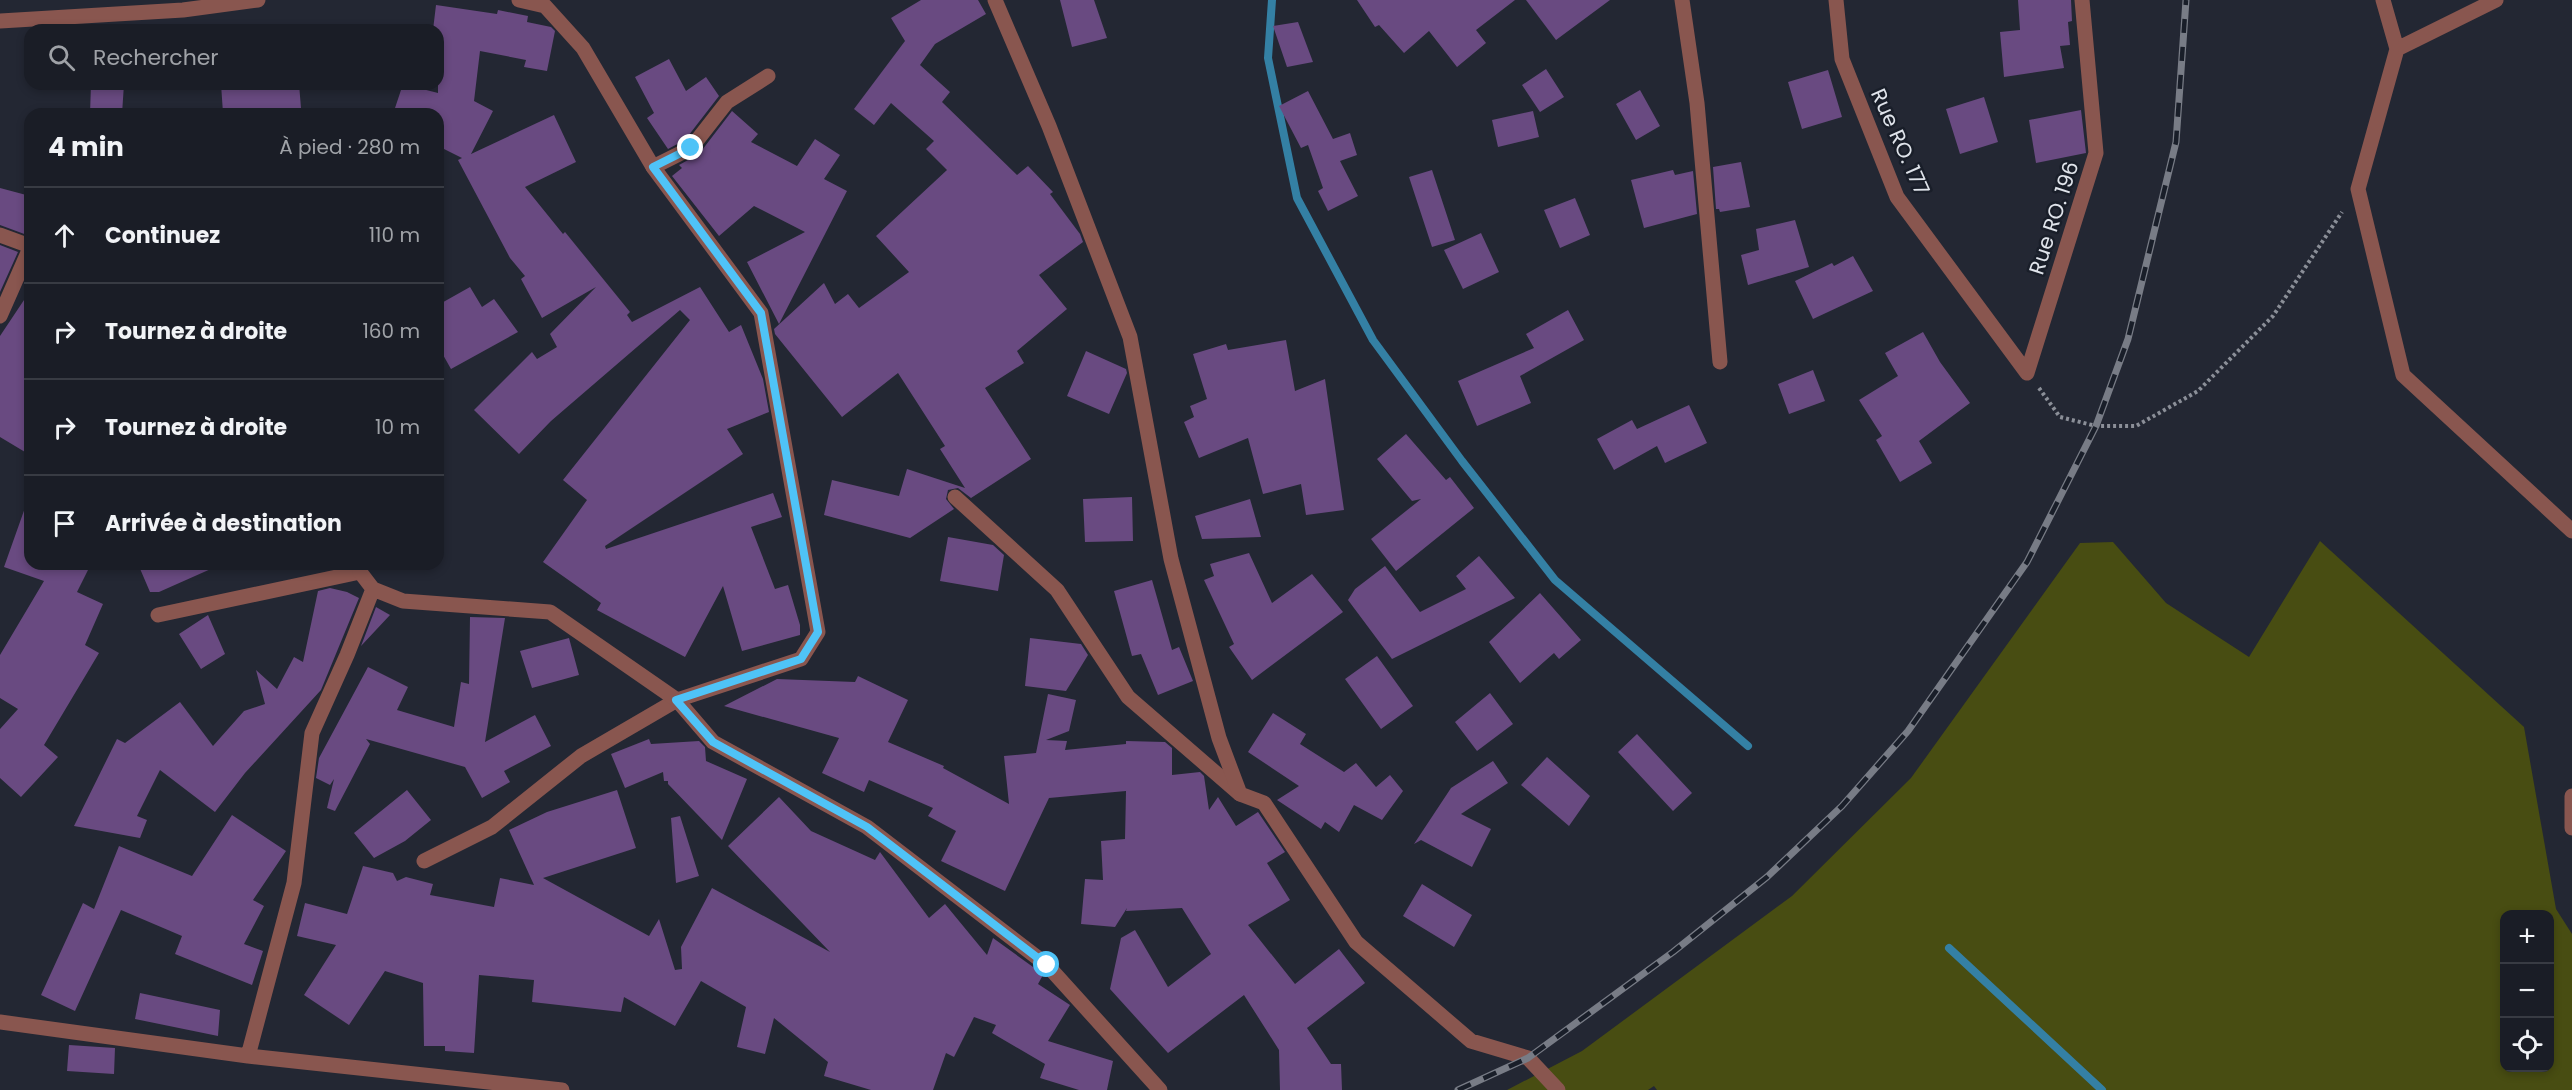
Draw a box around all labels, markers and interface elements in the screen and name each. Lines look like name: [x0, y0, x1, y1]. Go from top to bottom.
search box: [24, 24, 444, 90]
icon: search: [45, 41, 78, 74]
text: Rechercher: [93, 42, 219, 73]
street label: Rue RO. 177: [1864, 84, 1937, 200]
text: 4 min: [48, 129, 124, 165]
text: À pied · 280 m: [279, 133, 420, 161]
route end: [677, 134, 703, 160]
street label: Rue RO. 196: [2022, 158, 2085, 278]
icon: ahead: [48, 219, 81, 252]
text: Continuez: [105, 220, 220, 251]
text: 110 m: [369, 221, 420, 249]
icon: right: [48, 315, 81, 348]
text: Tournez à droite: [105, 316, 287, 347]
text: 160 m: [362, 317, 420, 345]
icon: right: [48, 411, 81, 444]
text: Tournez à droite: [105, 412, 287, 443]
text: 10 m: [375, 413, 420, 441]
icon: arrive: [48, 507, 81, 540]
text: Arrivée à destination: [105, 508, 342, 539]
map controls: [2500, 910, 2554, 1072]
button: +: [2500, 910, 2554, 964]
route start: [1033, 951, 1059, 977]
button: −: [2500, 964, 2554, 1018]
button: locate: [2500, 1018, 2554, 1072]

